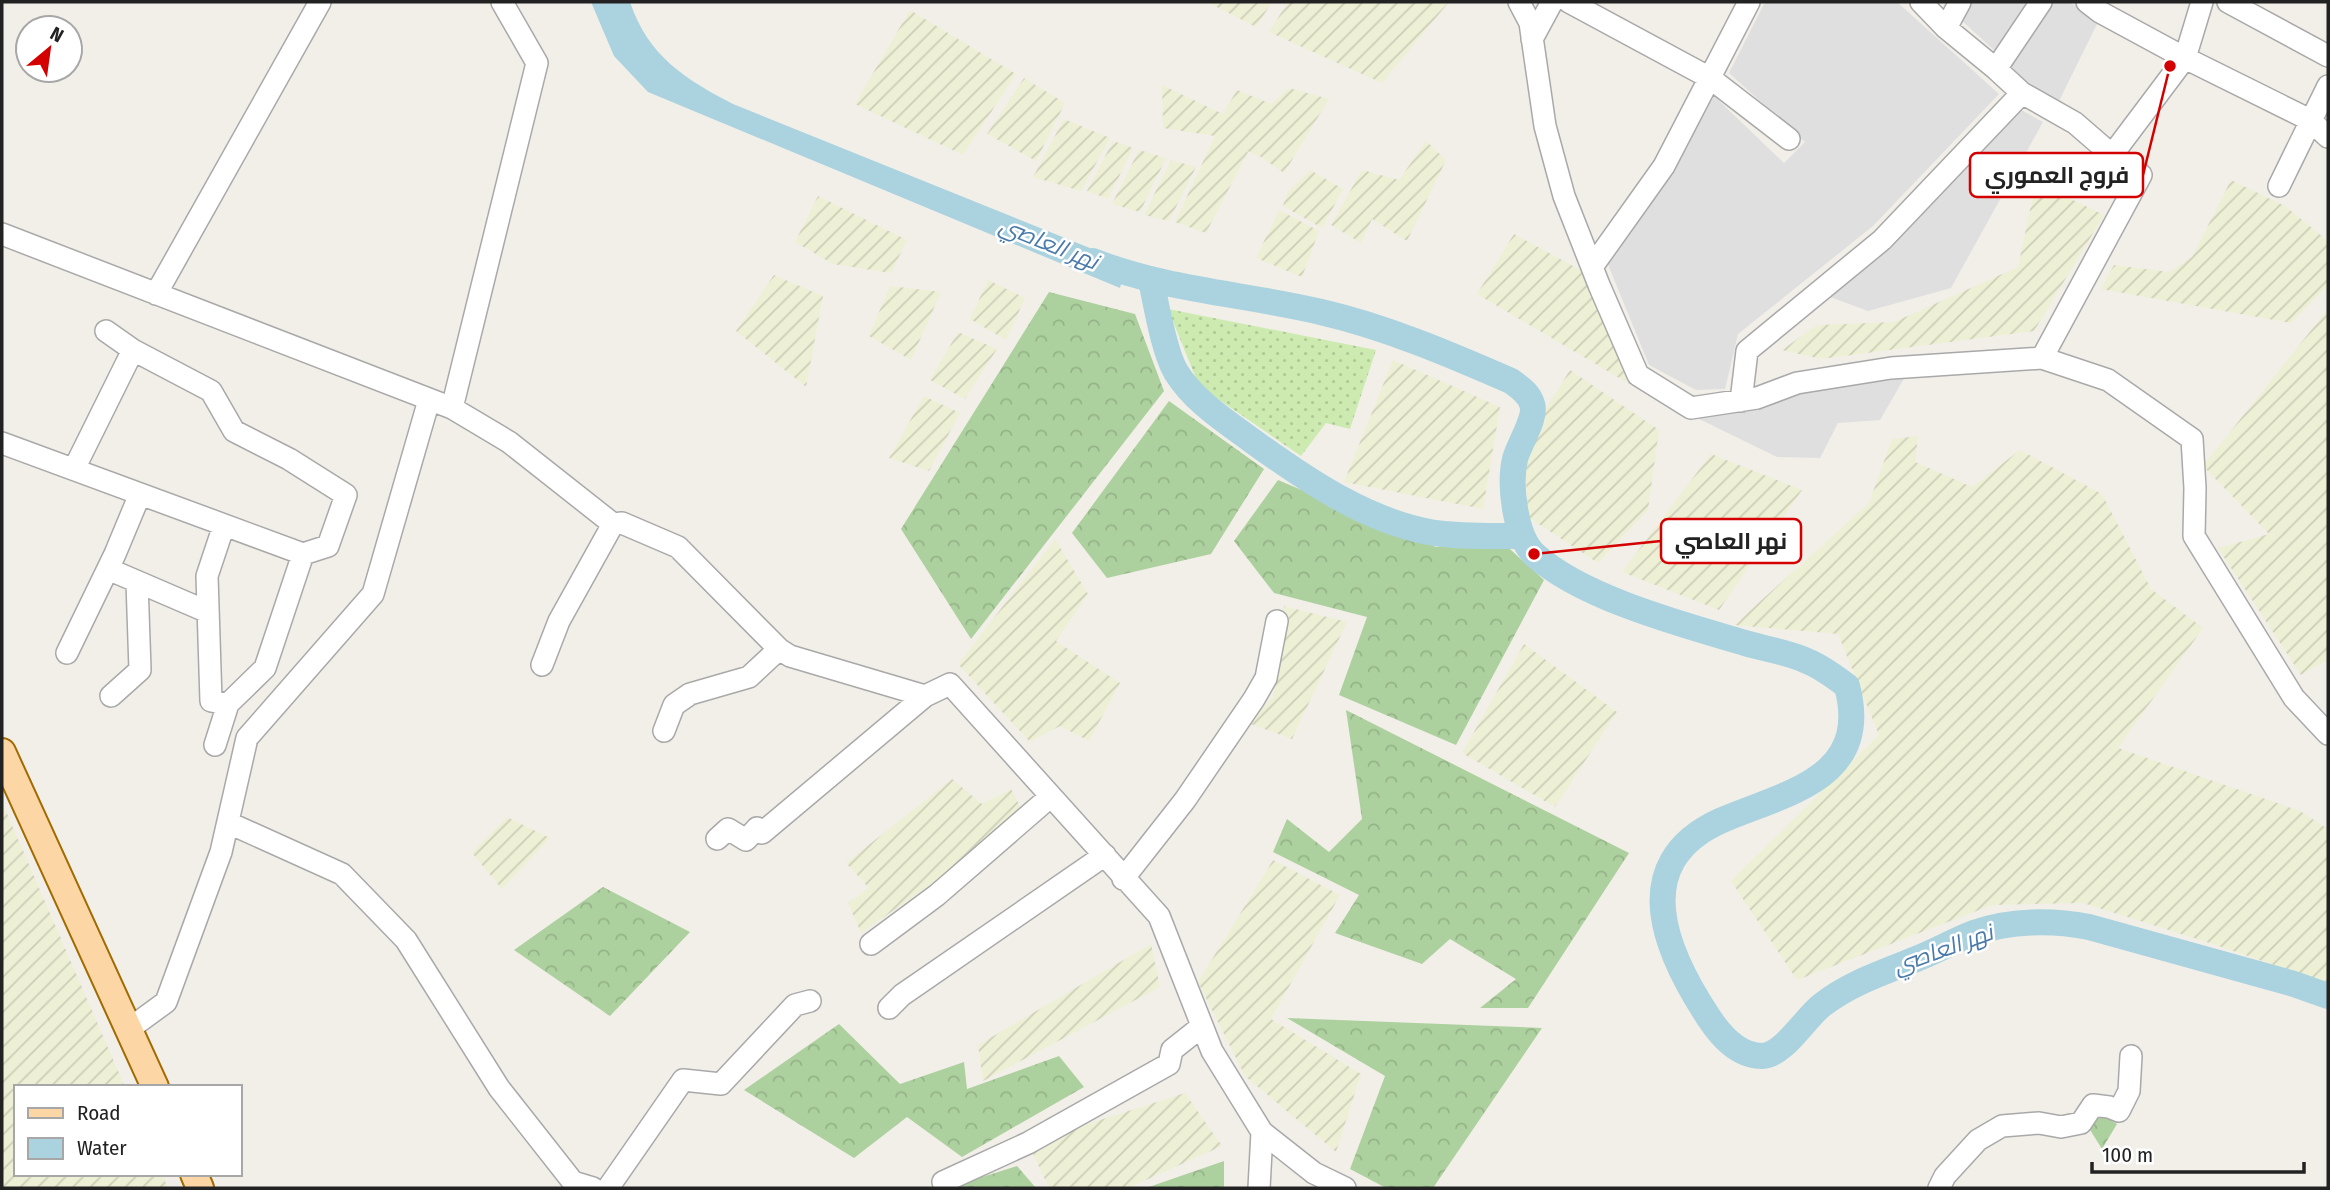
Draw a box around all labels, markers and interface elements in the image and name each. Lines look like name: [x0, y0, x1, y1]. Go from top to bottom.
north arrow: [14, 14, 84, 84]
text: N: [46, 22, 68, 47]
callout: فروج العموري: [1970, 153, 2143, 197]
text: فروج العموري: [1985, 161, 2129, 194]
water label: نهر العاصي: [994, 211, 1105, 279]
callout: نهر العاصي: [1661, 519, 1801, 563]
text: نهر العاصي: [1675, 527, 1787, 559]
water label: نهر العاصي: [1889, 917, 2000, 983]
legend: [14, 1085, 242, 1176]
text: Road: [77, 1100, 121, 1126]
scale bar: [2092, 1130, 2304, 1174]
text: Water: [77, 1135, 127, 1161]
text: 100 m: [2102, 1142, 2153, 1168]

